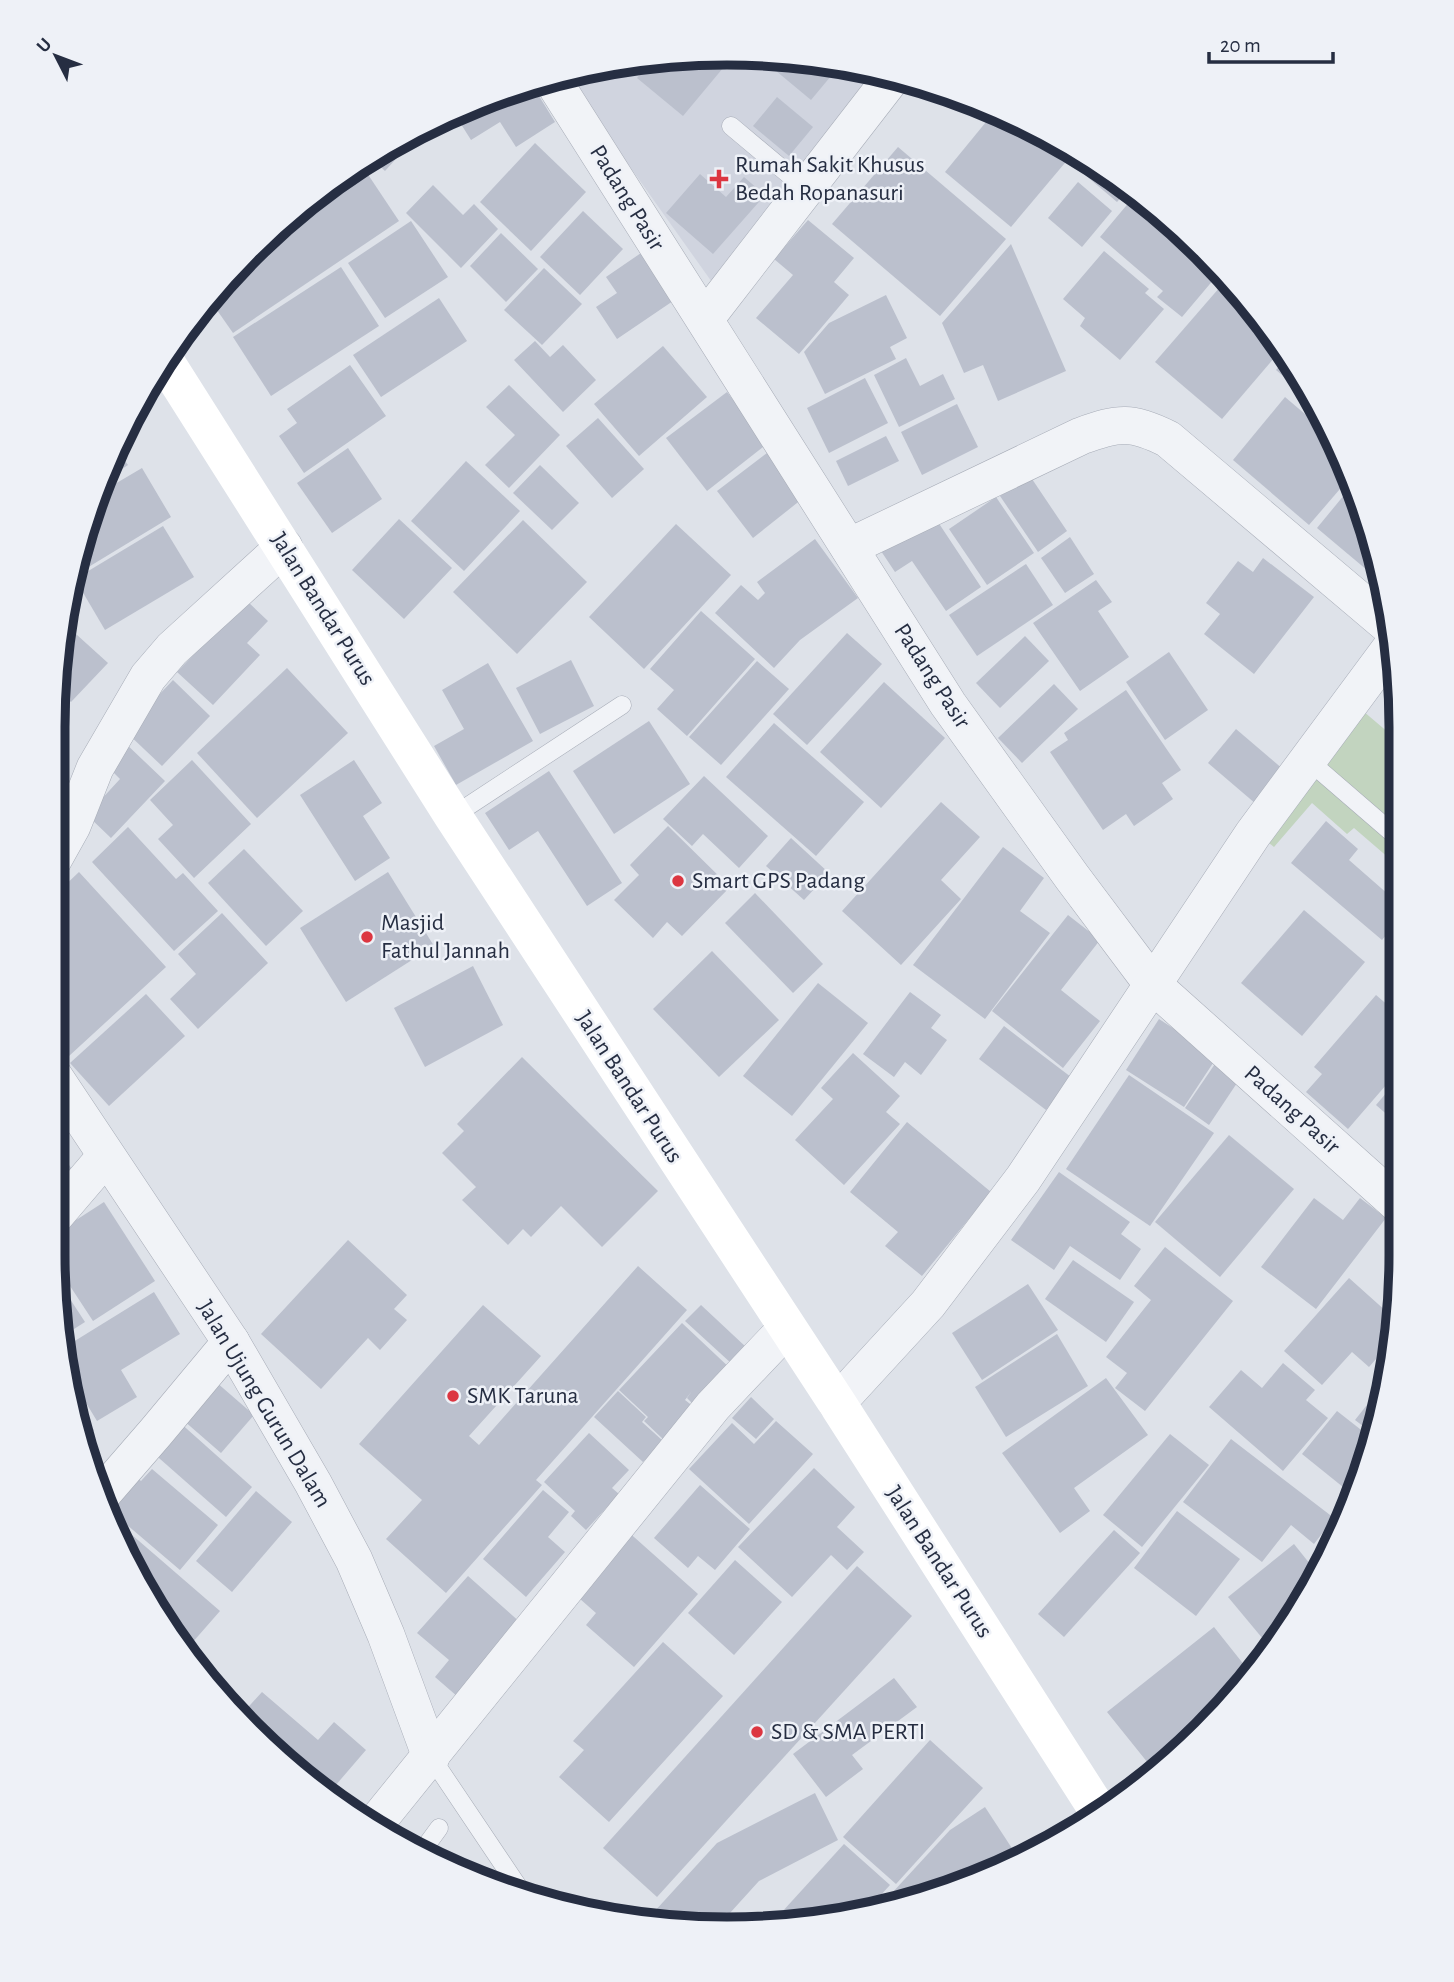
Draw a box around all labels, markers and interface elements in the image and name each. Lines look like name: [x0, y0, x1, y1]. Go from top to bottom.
north arrow: [21, 21, 91, 91]
scale bar: [1209, 21, 1333, 65]
text: U: [33, 35, 56, 56]
text: 20 m: [1220, 35, 1261, 56]
street label: Padang Pasir: [585, 141, 669, 255]
place label: Rumah Sakit Khusus Bedah Ropanasuri: [735, 153, 925, 205]
marker: Rumah Sakit Khusus Bedah Ropanasuri: [709, 169, 729, 189]
street label: Jalan Bandar Purus: [266, 528, 380, 690]
street label: Padang Pasir: [889, 619, 975, 733]
place label: Smart GPS Padang: [692, 869, 865, 893]
marker: Smart GPS Padang: [670, 873, 686, 889]
place label: Masjid Fathul Jannah: [381, 911, 510, 963]
marker: Masjid Fathul Jannah: [359, 929, 375, 945]
street label: Jalan Bandar Purus: [571, 1007, 687, 1167]
street label: Padang Pasir: [1240, 1061, 1345, 1159]
street label: Jalan Ujung Gurun Dalam: [193, 1296, 335, 1512]
place label: SMK Taruna: [467, 1384, 579, 1408]
marker: SMK Taruna: [445, 1388, 461, 1404]
street label: Jalan Bandar Purus: [881, 1482, 997, 1642]
place label: SD & SMA PERTI: [771, 1720, 925, 1744]
marker: SD & SMA PERTI: [749, 1724, 765, 1740]

